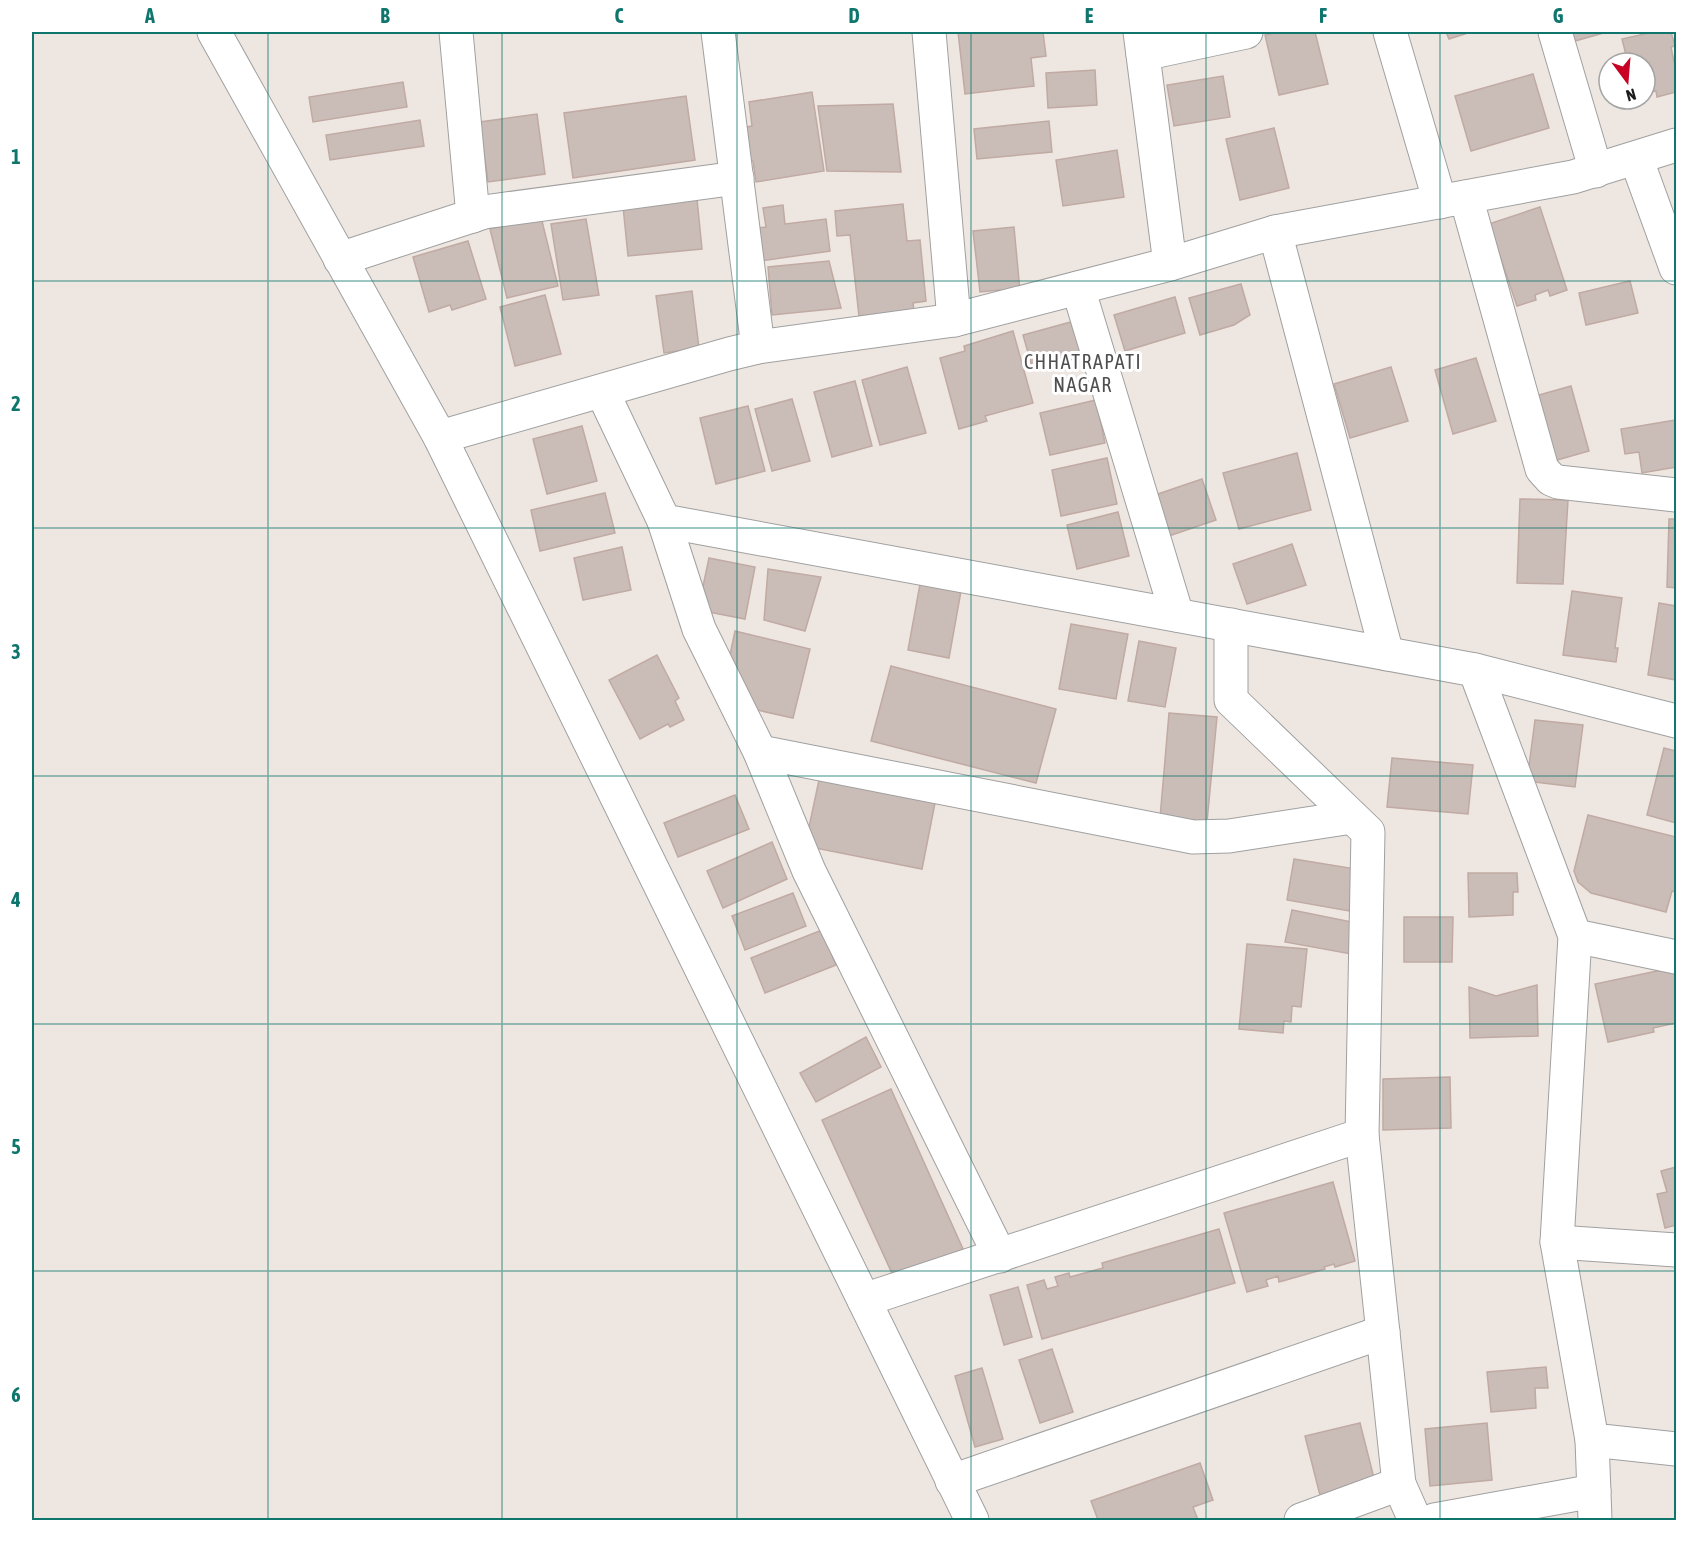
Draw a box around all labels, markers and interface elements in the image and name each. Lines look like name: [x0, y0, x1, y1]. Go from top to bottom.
text: A: [144, 4, 155, 27]
text: B: [380, 4, 390, 27]
text: C: [615, 4, 624, 27]
text: D: [848, 4, 860, 27]
text: E: [1085, 4, 1094, 27]
text: F: [1319, 4, 1327, 27]
text: G: [1553, 4, 1564, 27]
north arrow: [1597, 51, 1657, 111]
text: N: [1624, 85, 1638, 105]
text: 1: [11, 145, 21, 168]
district label: CHHATRAPATI NAGAR: [1024, 350, 1142, 396]
text: 2: [11, 392, 21, 415]
text: 3: [11, 640, 21, 663]
text: 4: [10, 888, 21, 911]
text: 5: [11, 1135, 21, 1158]
text: 6: [11, 1383, 21, 1406]

